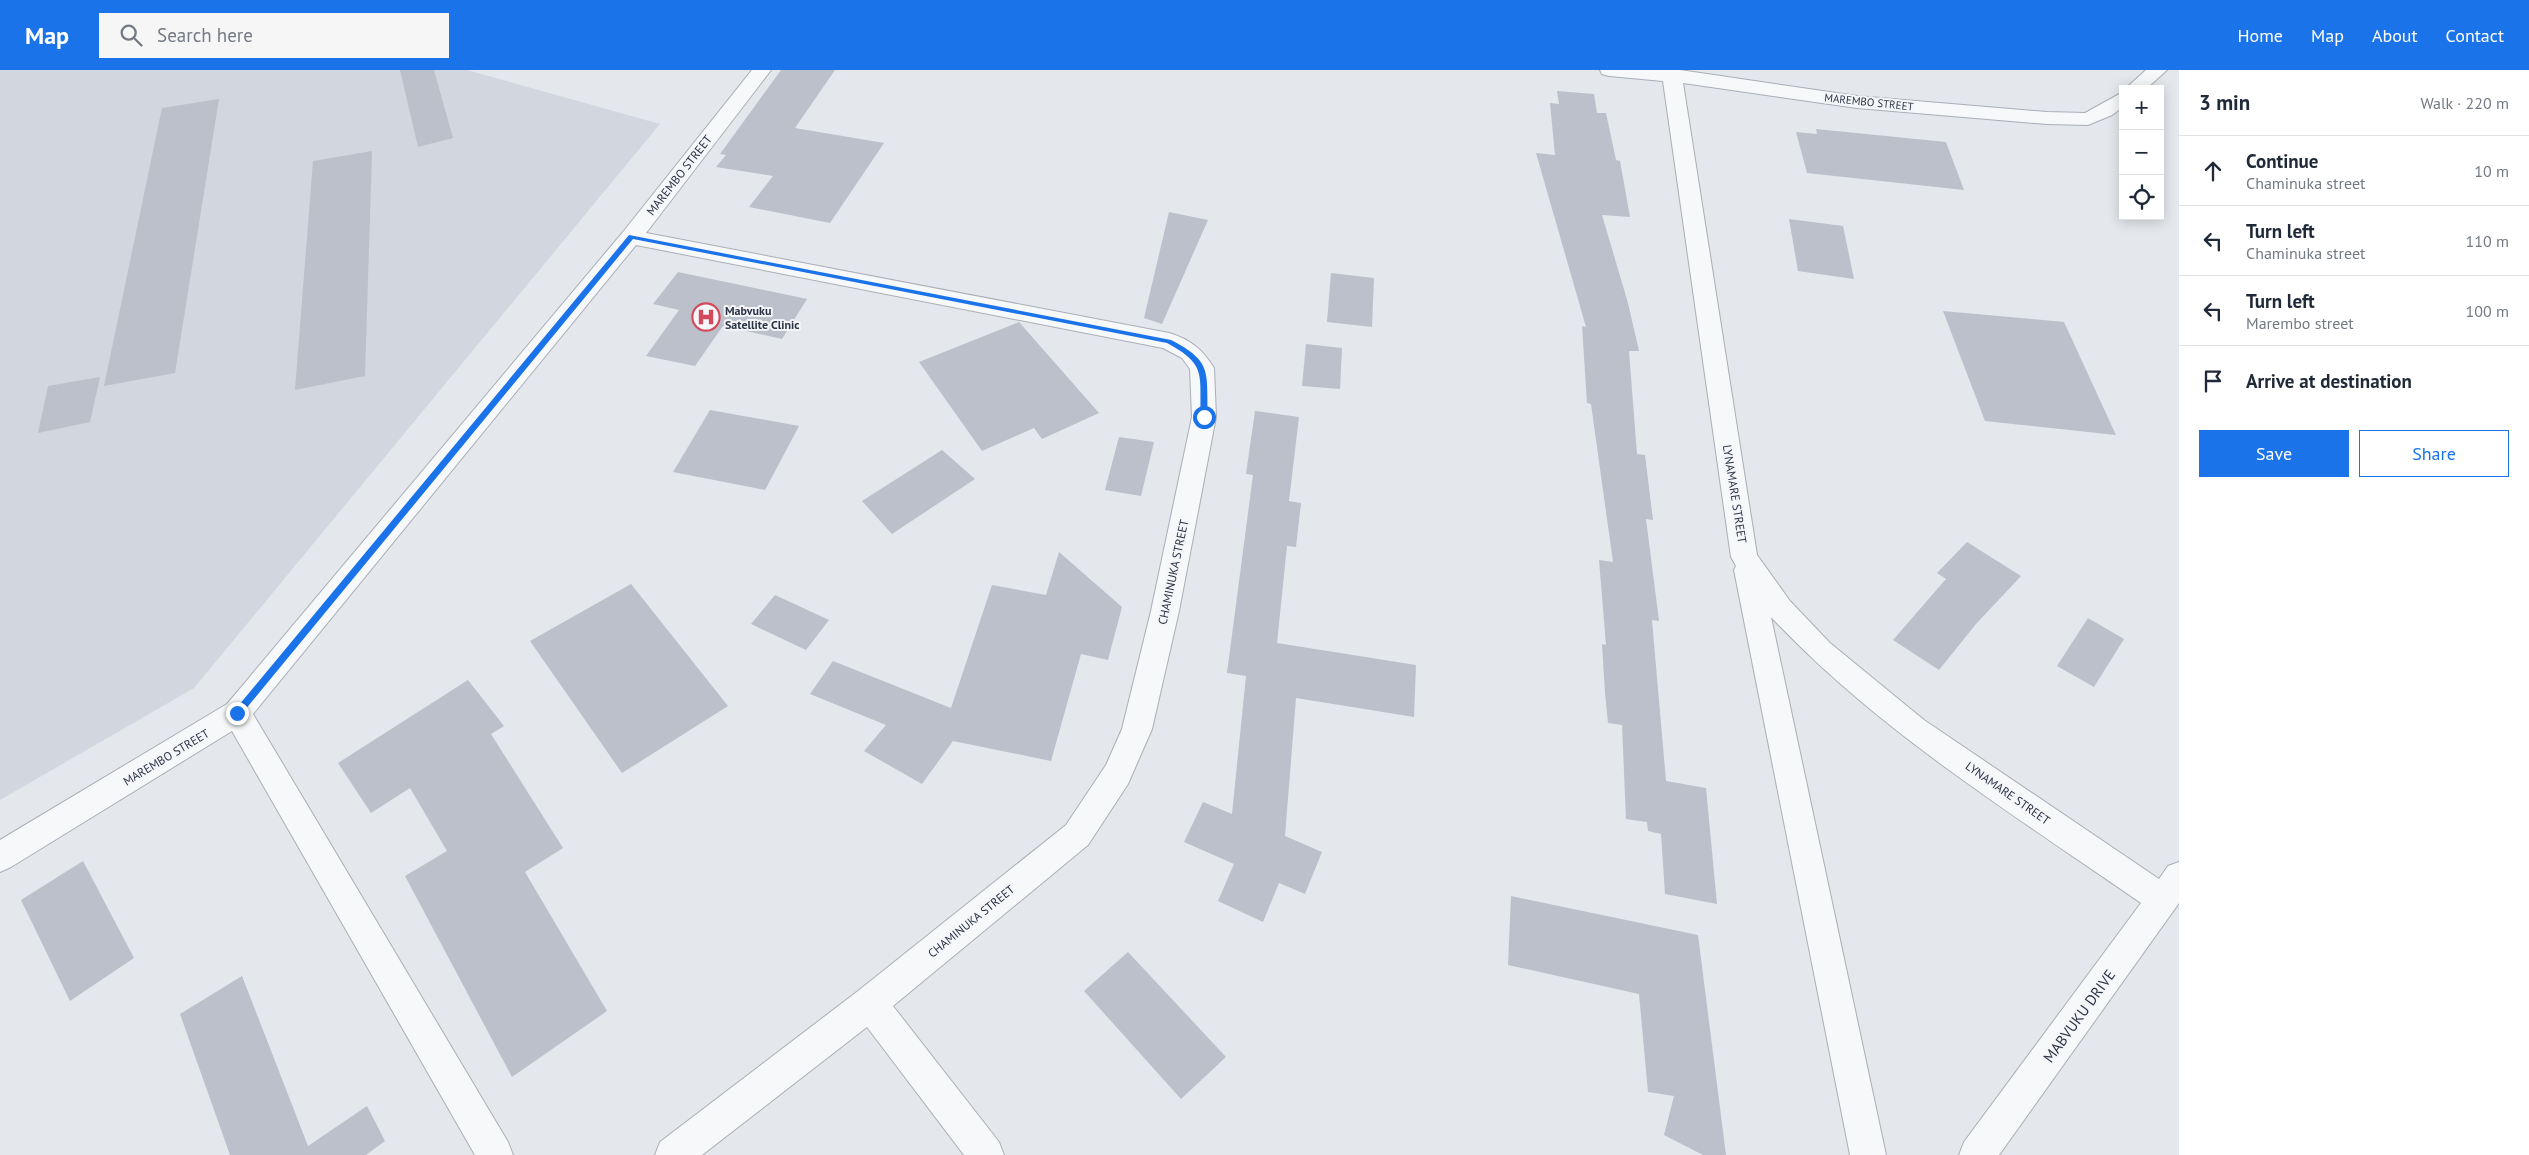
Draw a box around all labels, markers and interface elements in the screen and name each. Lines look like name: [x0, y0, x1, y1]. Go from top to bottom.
search box: [99, 13, 449, 58]
text: Map: [25, 20, 69, 51]
icon: search: [117, 21, 145, 49]
text: Search here: [157, 23, 253, 47]
text: Home: [2237, 24, 2283, 47]
text: Map: [2311, 24, 2344, 47]
text: About: [2372, 24, 2418, 47]
text: Contact: [2446, 24, 2504, 47]
map controls: [2119, 85, 2164, 220]
button: +: [2119, 85, 2164, 130]
text: 3 min: [2199, 89, 2250, 116]
street label: MAREMBO STREET: [1824, 90, 1914, 114]
text: Walk · 220 m: [2420, 93, 2509, 113]
button: −: [2119, 130, 2164, 175]
street label: MAREMBO STREET: [643, 132, 715, 218]
text: Continue: [2246, 149, 2318, 173]
icon: ahead: [2199, 157, 2227, 185]
text: 10 m: [2474, 161, 2509, 181]
text: Chaminuka street: [2246, 173, 2365, 193]
button: locate: [2119, 175, 2164, 220]
text: Turn left: [2246, 219, 2315, 243]
icon: left: [2199, 227, 2227, 255]
text: 110 m: [2466, 231, 2509, 251]
text: Chaminuka street: [2246, 243, 2365, 263]
text: Turn left: [2246, 289, 2315, 313]
icon: left: [2199, 297, 2227, 325]
text: 100 m: [2466, 301, 2509, 321]
hospital icon: Mabvuku Satellite Clinic: [691, 302, 721, 332]
place label: Mabvuku Satellite Clinic: [725, 303, 799, 332]
text: Marembo street: [2246, 313, 2354, 333]
icon: arrive: [2199, 367, 2227, 395]
text: Arrive at destination: [2246, 369, 2412, 393]
route start: [1193, 406, 1216, 429]
button: Save: [2199, 430, 2349, 477]
button: Share: [2359, 430, 2509, 477]
street label: LYNAMARE STREET: [1720, 444, 1750, 545]
street label: CHAMINUKA STREET: [1155, 518, 1192, 626]
route end: [226, 702, 249, 725]
street label: MAREMBO STREET: [120, 725, 212, 789]
street label: LYNAMARE STREET: [1963, 758, 2053, 828]
street label: CHAMINUKA STREET: [925, 881, 1018, 961]
street label: MABVUKU DRIVE: [2039, 966, 2119, 1066]

